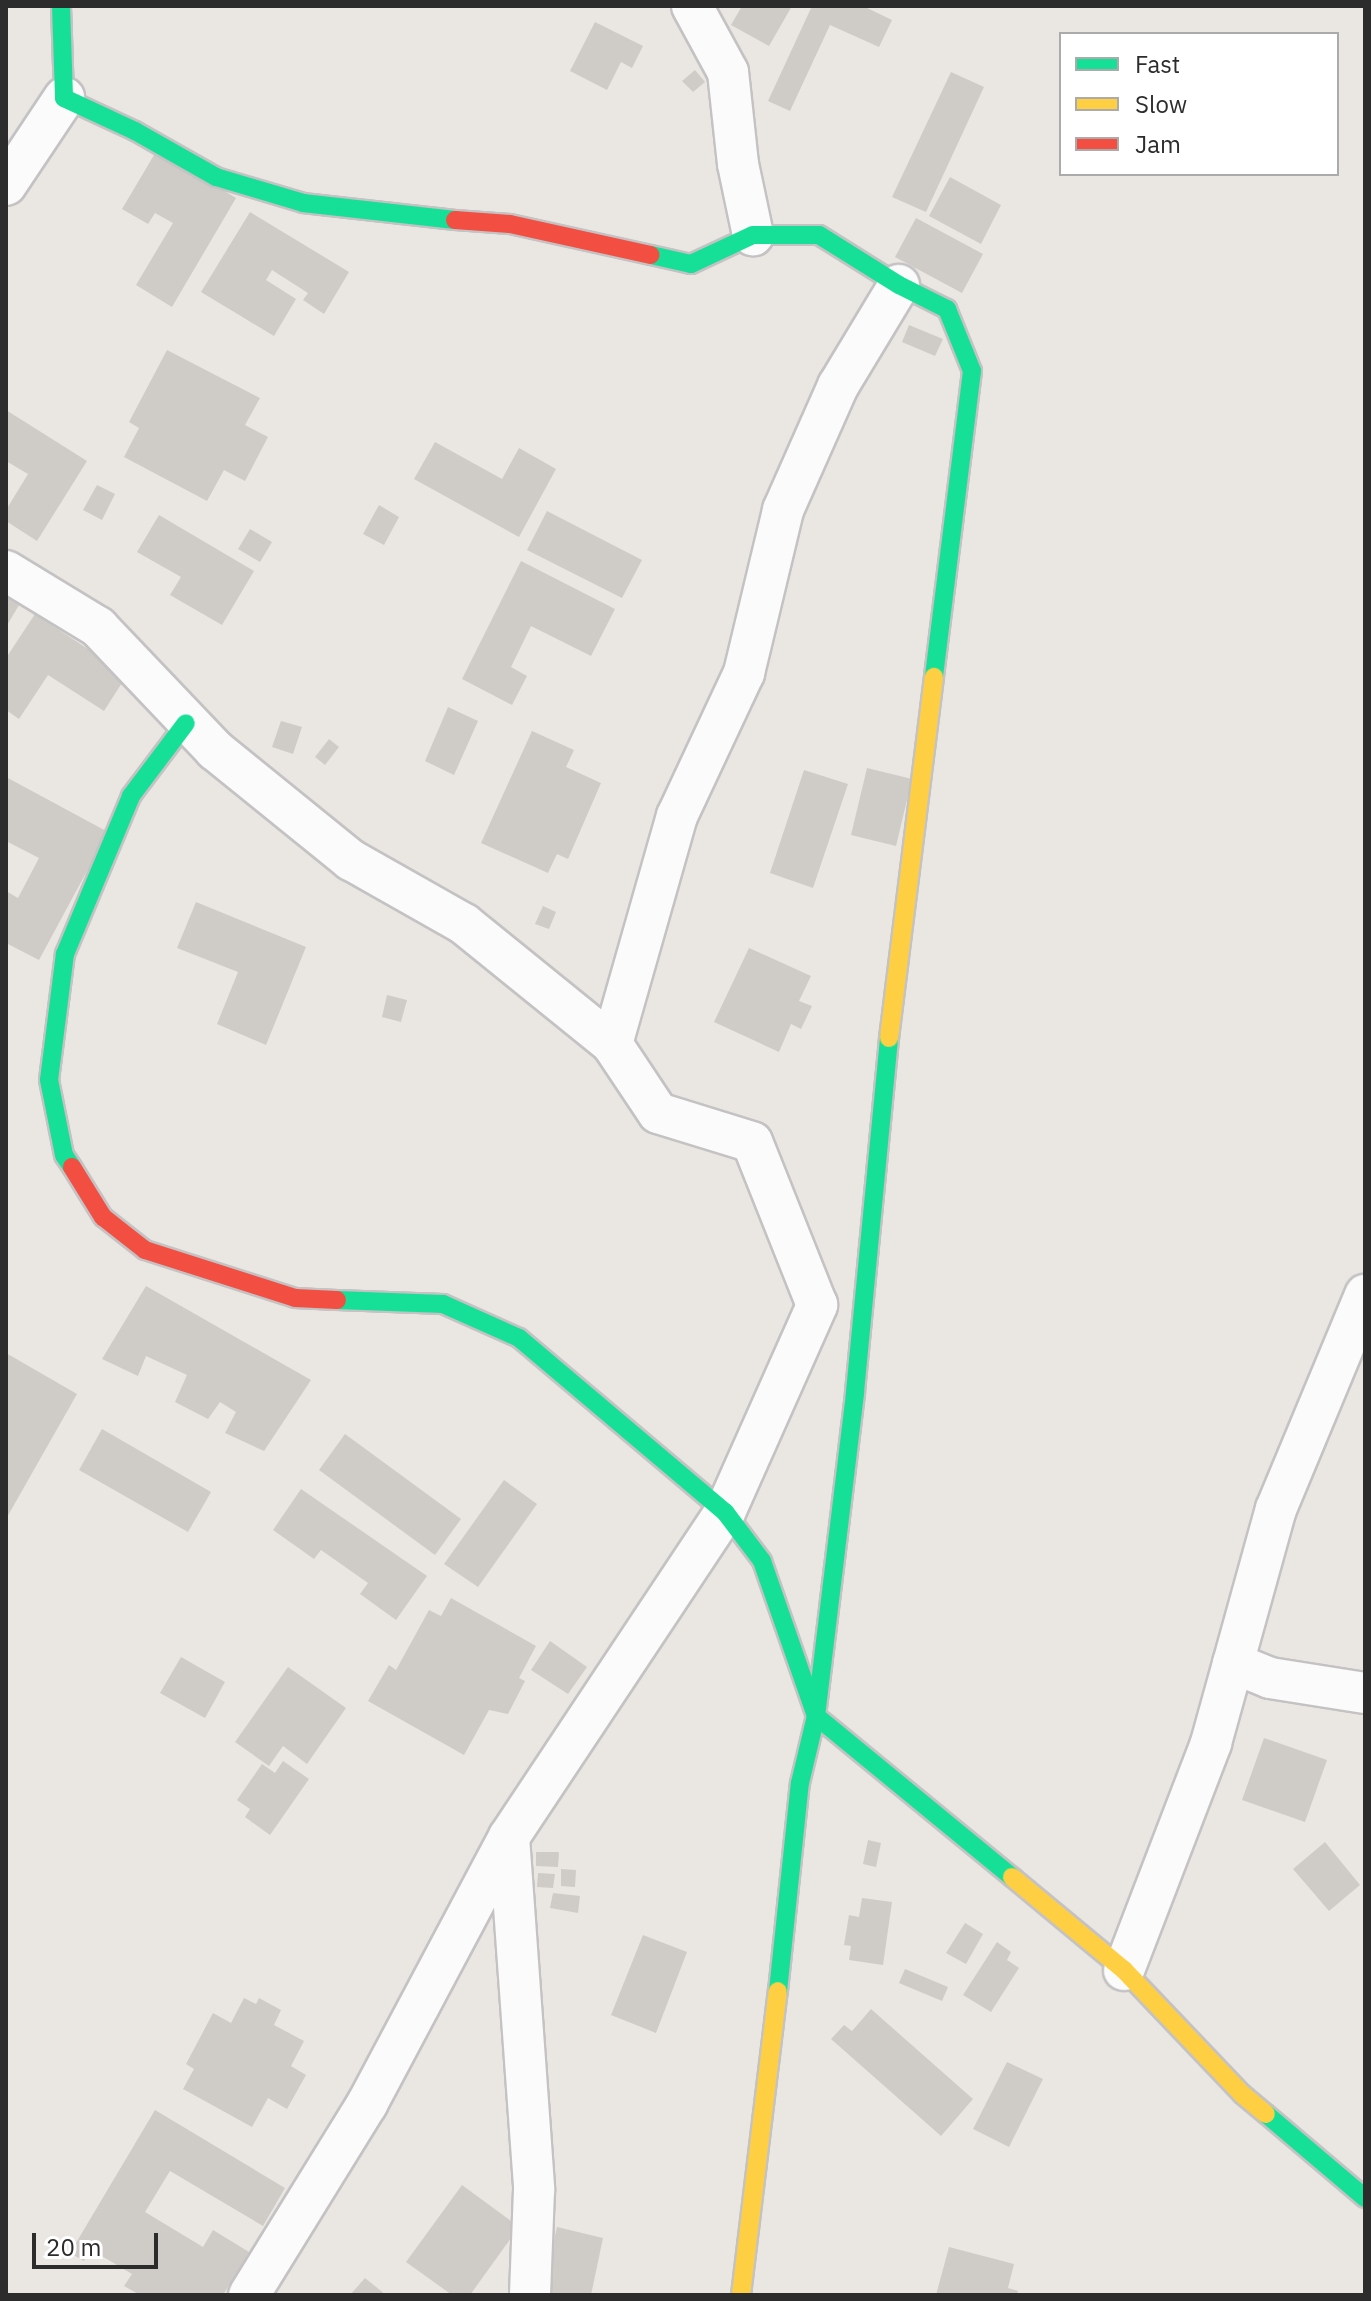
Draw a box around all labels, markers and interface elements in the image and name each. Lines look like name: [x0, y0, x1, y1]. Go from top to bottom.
legend: [1059, 32, 1339, 176]
text: Fast: [1135, 48, 1180, 80]
text: Slow: [1135, 88, 1187, 120]
text: Jam: [1135, 128, 1181, 160]
scale bar: [36, 2217, 162, 2267]
text: 20 m: [46, 2231, 101, 2263]

